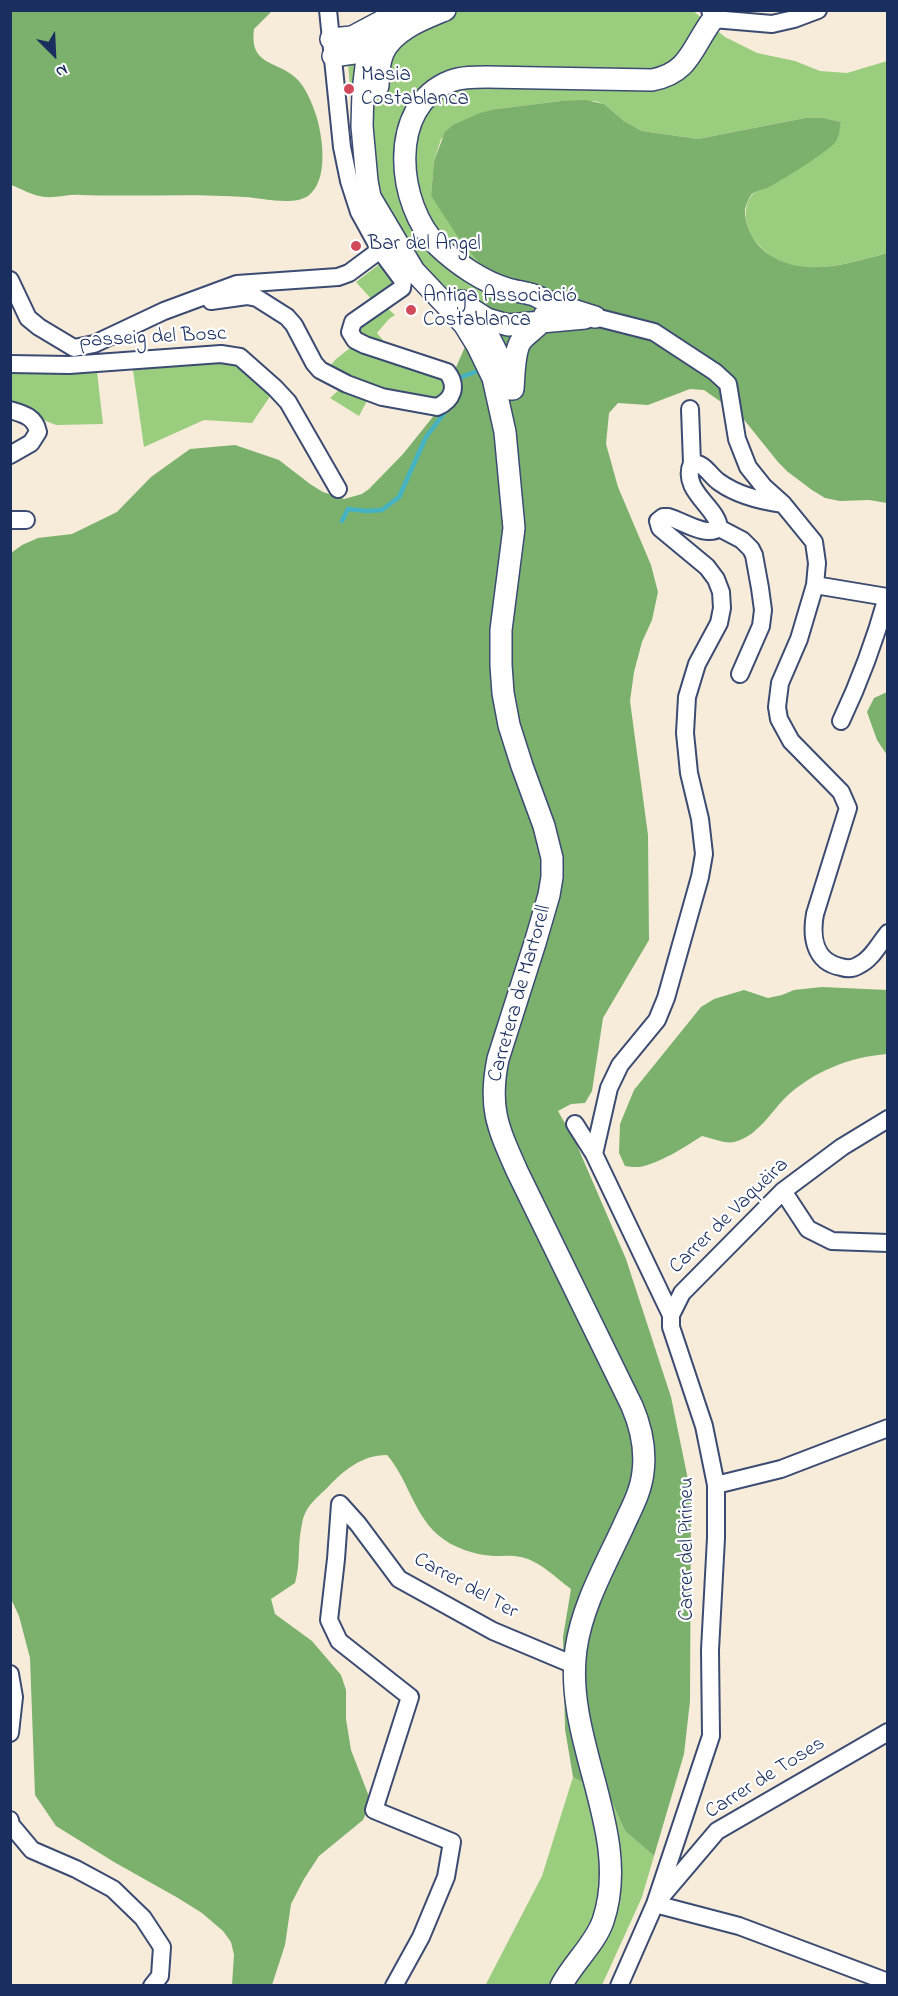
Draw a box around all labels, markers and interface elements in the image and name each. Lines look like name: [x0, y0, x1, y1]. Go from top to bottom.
north arrow: [24, 24, 84, 84]
text: N: [52, 57, 71, 84]
place label: Masia Costablanca: [361, 64, 469, 114]
marker: Masia Costablanca: [342, 82, 356, 96]
place label: Bar del Angel: [368, 233, 481, 259]
marker: Bar del Angel: [349, 239, 363, 253]
place label: Antiga Associació Costablanca: [423, 285, 577, 335]
marker: Antiga Associació Costablanca: [404, 303, 418, 317]
street label: passeig del Bosc: [79, 323, 227, 355]
street label: Carretera de Martorell: [484, 903, 558, 1085]
street label: Carrer de Vaquèira: [665, 1154, 795, 1280]
street label: Carrer del Pirineu: [676, 1477, 702, 1621]
street label: Carrer del Ter: [409, 1548, 521, 1626]
street label: Carrer de Toses: [701, 1732, 831, 1826]

